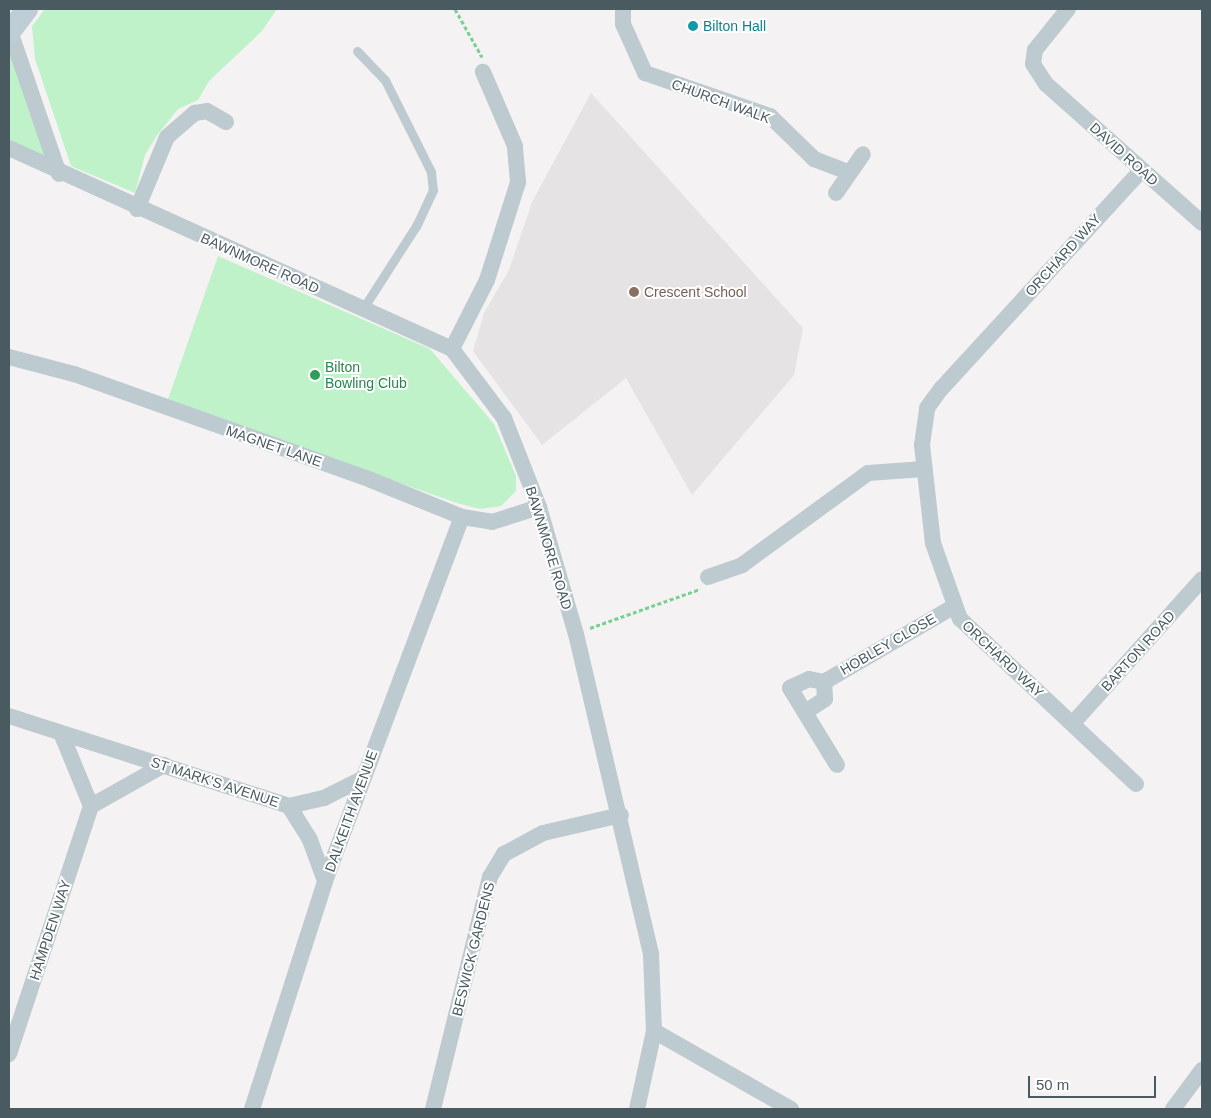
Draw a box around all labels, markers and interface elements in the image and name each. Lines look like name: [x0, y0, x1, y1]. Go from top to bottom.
place label: Bilton Hall: [703, 18, 766, 34]
marker: Bilton Hall: [687, 20, 699, 32]
street label: CHURCH WALK: [669, 75, 773, 127]
street label: DAVID ROAD: [1086, 119, 1162, 189]
street label: ORCHARD WAY: [1022, 210, 1104, 300]
street label: BAWNMORE ROAD: [198, 229, 322, 297]
place label: Crescent School: [644, 284, 747, 300]
marker: Crescent School: [628, 286, 640, 298]
place label: Bilton Bowling Club: [325, 359, 407, 392]
marker: Bilton Bowling Club: [309, 369, 321, 381]
street label: MAGNET LANE: [224, 422, 324, 470]
street label: BAWNMORE ROAD: [522, 484, 576, 612]
street label: BARTON ROAD: [1098, 607, 1178, 695]
street label: HOBLEY CLOSE: [837, 610, 939, 678]
street label: ORCHARD WAY: [959, 617, 1047, 701]
street label: DALKEITH AVENUE: [321, 748, 381, 874]
street label: ST MARK'S AVENUE: [148, 753, 282, 811]
street label: HAMPDEN WAY: [26, 878, 74, 982]
street label: BESWICK GARDENS: [448, 880, 498, 1018]
scale bar: [1031, 1066, 1158, 1098]
text: 50 m: [1036, 1076, 1069, 1093]

